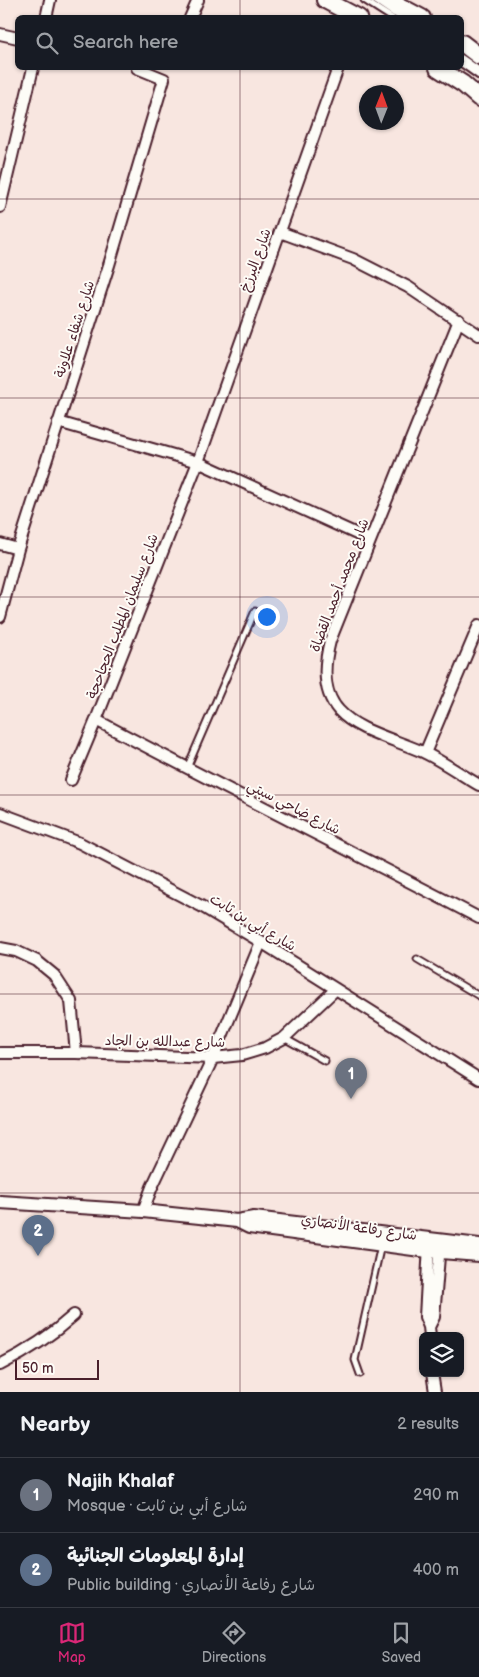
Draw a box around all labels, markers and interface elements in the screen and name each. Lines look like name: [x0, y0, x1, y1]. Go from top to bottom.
search box: [15, 15, 464, 70]
icon: search: [33, 29, 61, 57]
text: Search here: [73, 31, 178, 54]
north arrow: [359, 85, 404, 130]
street label: شارع البرزخ: [236, 226, 276, 294]
street label: شارع شفاء علاونة: [51, 278, 99, 380]
street label: شارع محمد أحمد القضاة: [306, 516, 374, 655]
street label: شارع سليمان المطلب الحجاحجة: [83, 531, 163, 702]
your location: [254, 604, 280, 630]
street label: شارع ضاحي سبتي: [243, 777, 343, 842]
street label: شارع أبي بن ثابت: [205, 890, 299, 958]
street label: شارع عبدالله بن الجاد: [105, 1032, 225, 1052]
pin: 1: [335, 1058, 367, 1099]
street label: شارع رفاعة الأنصاري: [300, 1210, 418, 1246]
pin: 2: [22, 1215, 54, 1256]
map controls: [419, 1332, 464, 1377]
button: layers: [419, 1332, 464, 1377]
scale bar: [15, 1357, 99, 1380]
text: 50 m: [22, 1360, 54, 1377]
text: Nearby: [20, 1412, 90, 1437]
text: 2 results: [397, 1415, 459, 1434]
text: Najih Khalaf: [67, 1470, 174, 1493]
text: 1: [33, 1486, 39, 1505]
text: 290 m: [413, 1486, 459, 1505]
text: Mosque · شارع أبي بن ثابت: [67, 1497, 247, 1516]
text: إدارة المعلومات الجنائية: [67, 1545, 244, 1568]
text: 2: [31, 1561, 41, 1580]
text: 400 m: [413, 1561, 459, 1580]
text: Public building · شارع رفاعة الأنصاري: [67, 1576, 315, 1595]
tab: Map: [58, 1619, 86, 1666]
tab: Directions: [202, 1619, 266, 1666]
tab: Saved: [382, 1619, 421, 1666]

